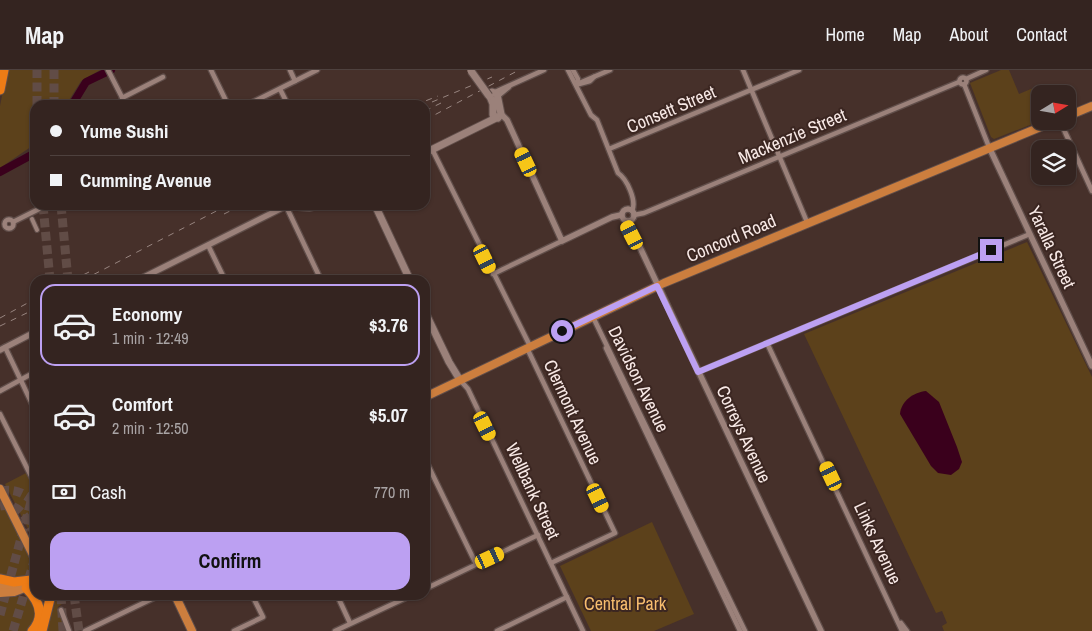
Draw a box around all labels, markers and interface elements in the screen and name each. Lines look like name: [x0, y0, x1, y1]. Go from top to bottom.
text: Map: [25, 19, 64, 51]
text: Home: [825, 22, 865, 47]
text: Map: [893, 22, 922, 47]
text: About: [950, 22, 988, 47]
text: Contact: [1016, 22, 1067, 47]
street label: Consett Street: [623, 79, 719, 139]
north arrow: [1031, 85, 1076, 130]
map controls: [1031, 85, 1076, 185]
street label: Mackenzie Street: [734, 102, 850, 170]
text: Yume Sushi: [80, 118, 168, 144]
button: layers: [1031, 140, 1076, 185]
car: [512, 145, 539, 179]
text: Cumming Avenue: [80, 167, 211, 193]
street label: Yaralla Street: [1022, 202, 1082, 292]
street label: Concord Road: [682, 208, 780, 268]
car: [618, 218, 645, 252]
route end: [980, 239, 1002, 261]
car: [471, 242, 498, 276]
text: Economy: [112, 301, 182, 327]
icon: car: [52, 303, 97, 348]
text: $3.76: [369, 312, 408, 338]
route start: [551, 320, 573, 342]
street label: Davidson Avenue: [602, 322, 676, 436]
text: 1 min · 12:49: [112, 327, 189, 349]
street label: Clermont Avenue: [538, 356, 608, 468]
street label: Correys Avenue: [711, 381, 777, 487]
text: Comfort: [112, 391, 173, 417]
icon: car: [52, 393, 97, 438]
text: $5.07: [369, 402, 408, 428]
car: [471, 409, 498, 443]
text: 2 min · 12:50: [112, 417, 189, 439]
street label: Wellbank Street: [500, 439, 566, 543]
car: [817, 459, 844, 493]
icon: cash: [50, 478, 78, 506]
text: Cash: [90, 479, 126, 505]
text: 770 m: [374, 481, 410, 503]
car: [584, 481, 611, 515]
street label: Links Avenue: [848, 498, 908, 588]
button: Confirm: [50, 532, 410, 590]
car: [473, 545, 506, 571]
park label: Central Park: [584, 591, 667, 616]

